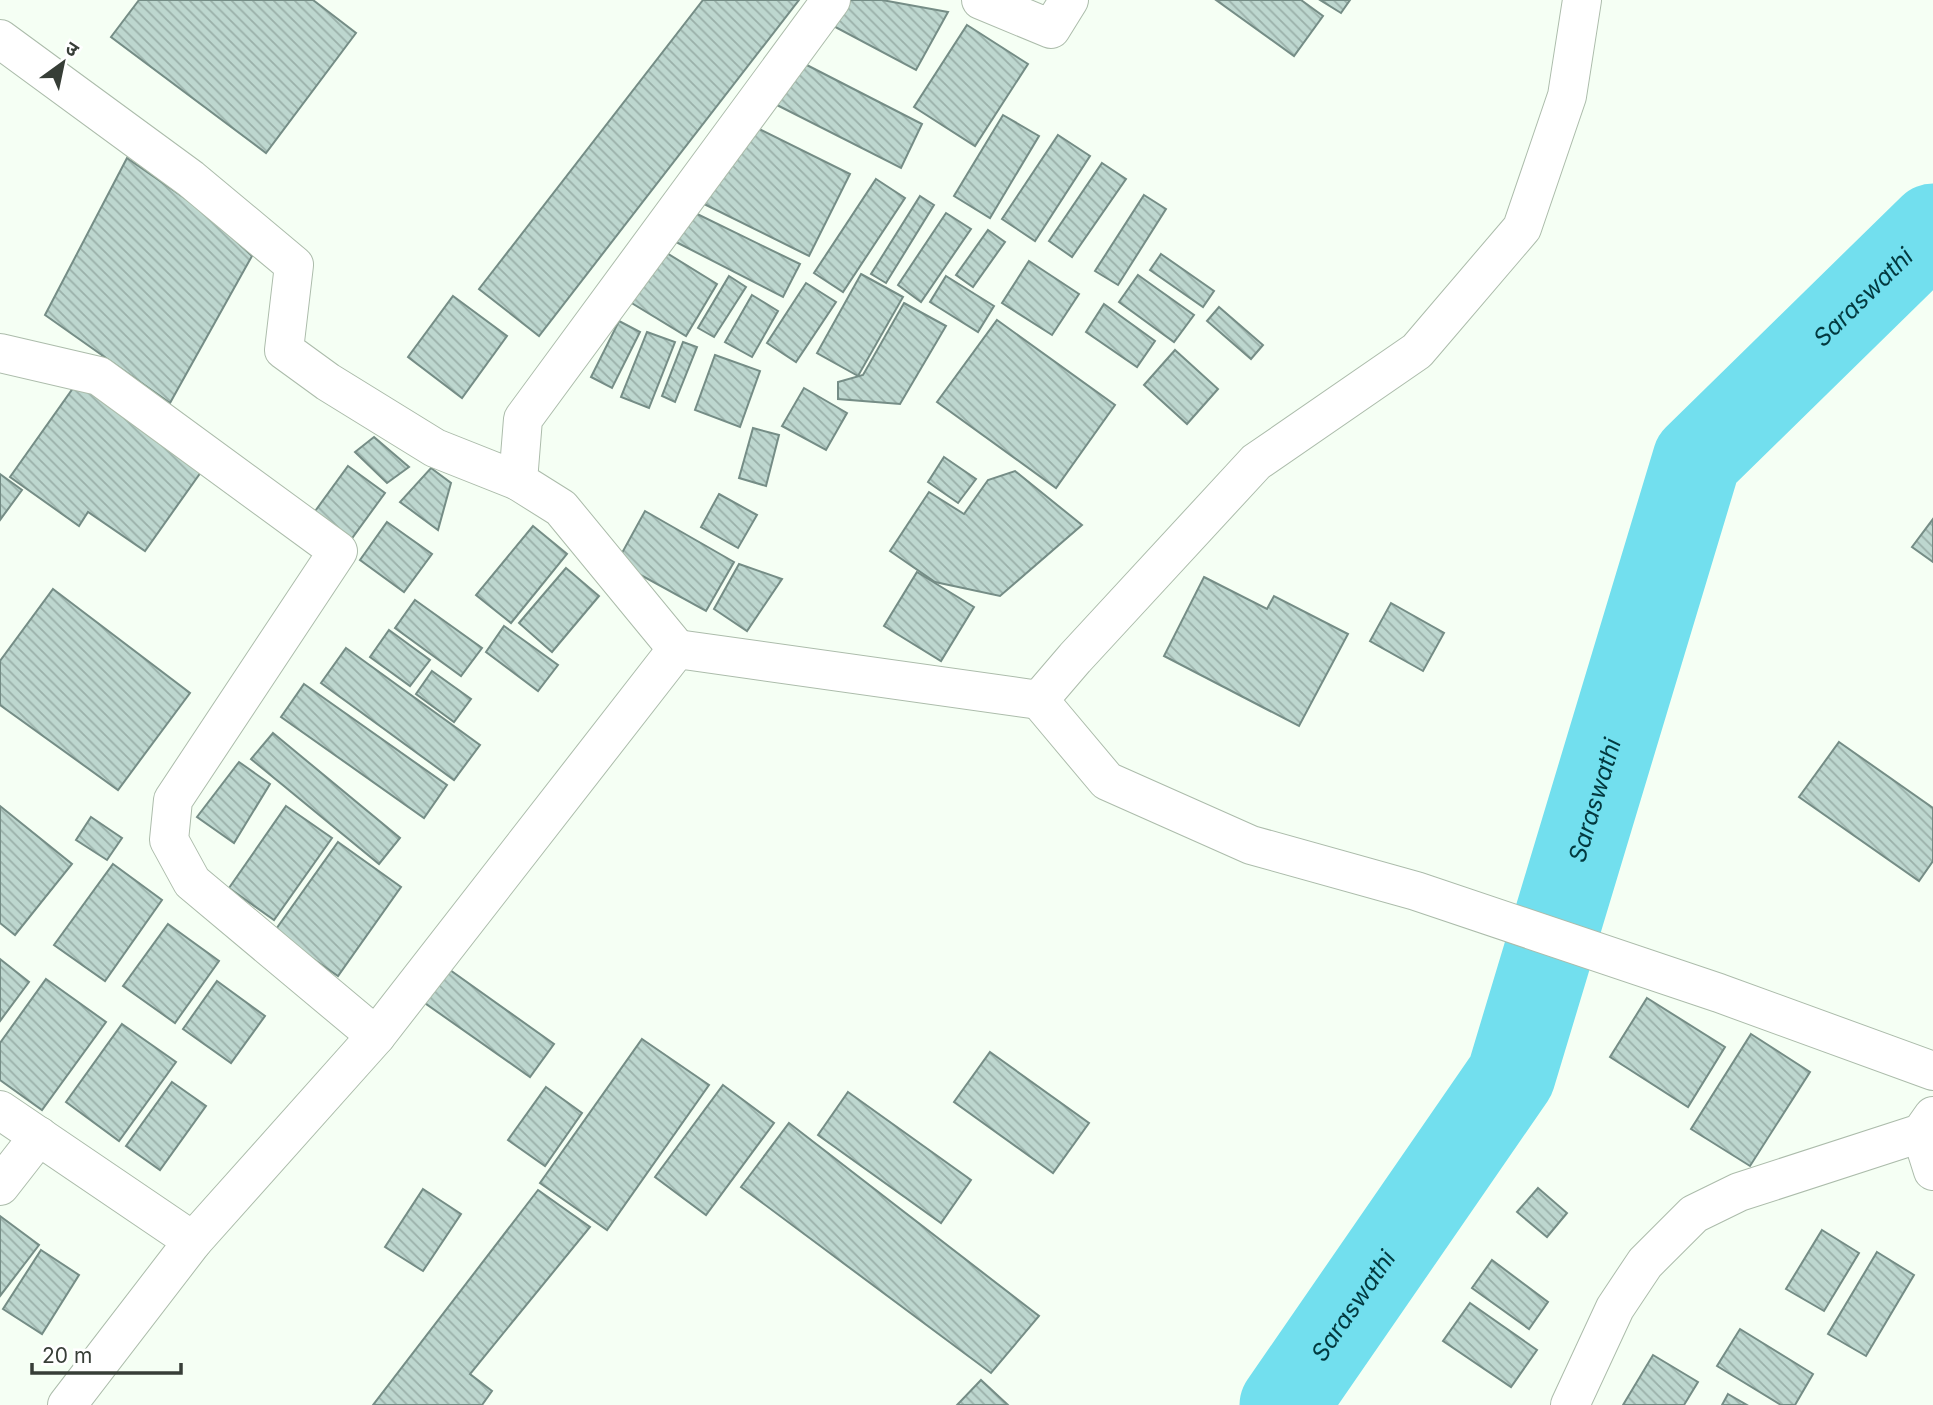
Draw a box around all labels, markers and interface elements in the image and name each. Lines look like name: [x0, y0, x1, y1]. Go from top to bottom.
north arrow: [28, 28, 98, 98]
text: उ: [61, 36, 84, 62]
water label: Saraswathi: [1807, 241, 1919, 352]
water label: Saraswathi: [1562, 733, 1627, 865]
water label: Saraswathi: [1304, 1244, 1402, 1366]
scale bar: [32, 1332, 180, 1376]
text: 20 m: [42, 1343, 92, 1368]

